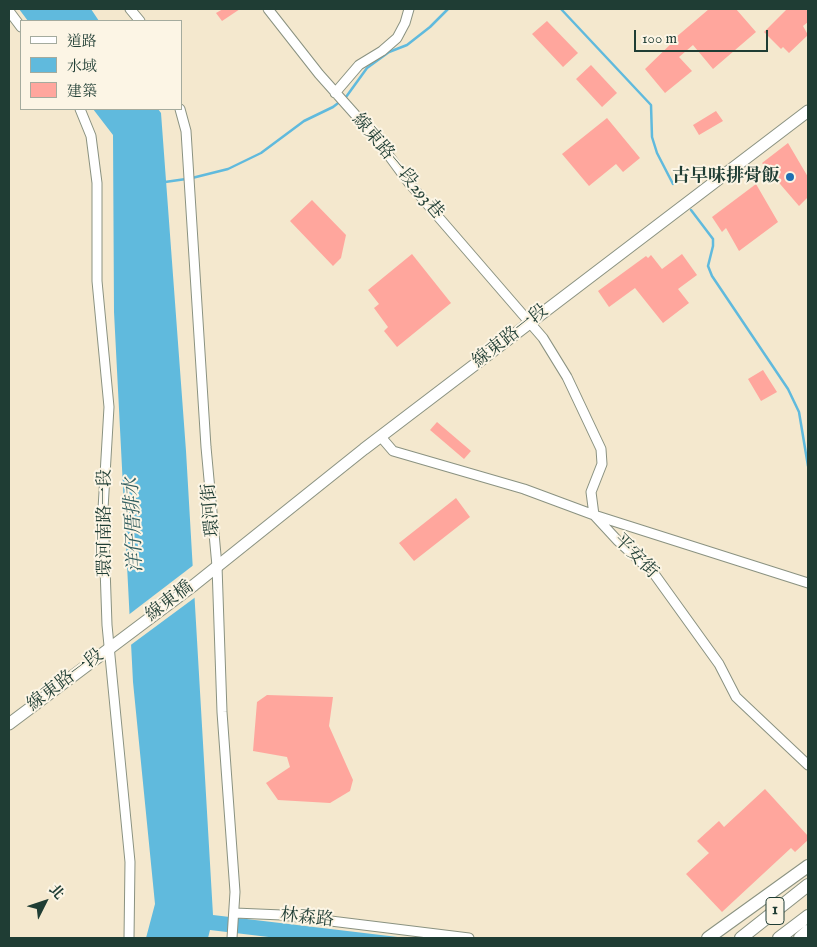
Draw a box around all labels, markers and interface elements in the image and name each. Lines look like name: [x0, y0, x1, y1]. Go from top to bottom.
legend: [20, 20, 182, 110]
scale bar: [637, 20, 771, 52]
text: 100 m: [642, 29, 677, 48]
text: 道路: [67, 32, 97, 51]
text: 水域: [67, 57, 97, 76]
text: 建築: [67, 82, 97, 101]
street label: 線東路一段293巷: [347, 110, 447, 224]
place label: 古早味排骨飯: [672, 166, 780, 188]
marker: 古早味排骨飯: [784, 171, 796, 183]
street label: 線東路一段: [469, 301, 553, 373]
street label: 環河南路一段: [95, 469, 117, 577]
water label: 洋仔厝排水: [121, 477, 149, 573]
street label: 環河街: [199, 482, 225, 538]
street label: 平安街: [608, 530, 662, 584]
street label: 線東橋: [142, 577, 198, 627]
street label: 線東路一段: [24, 645, 108, 717]
north arrow: [20, 877, 70, 927]
text: 北: [45, 881, 68, 903]
road number: 1: [766, 898, 784, 924]
street label: 林森路: [279, 905, 335, 933]

